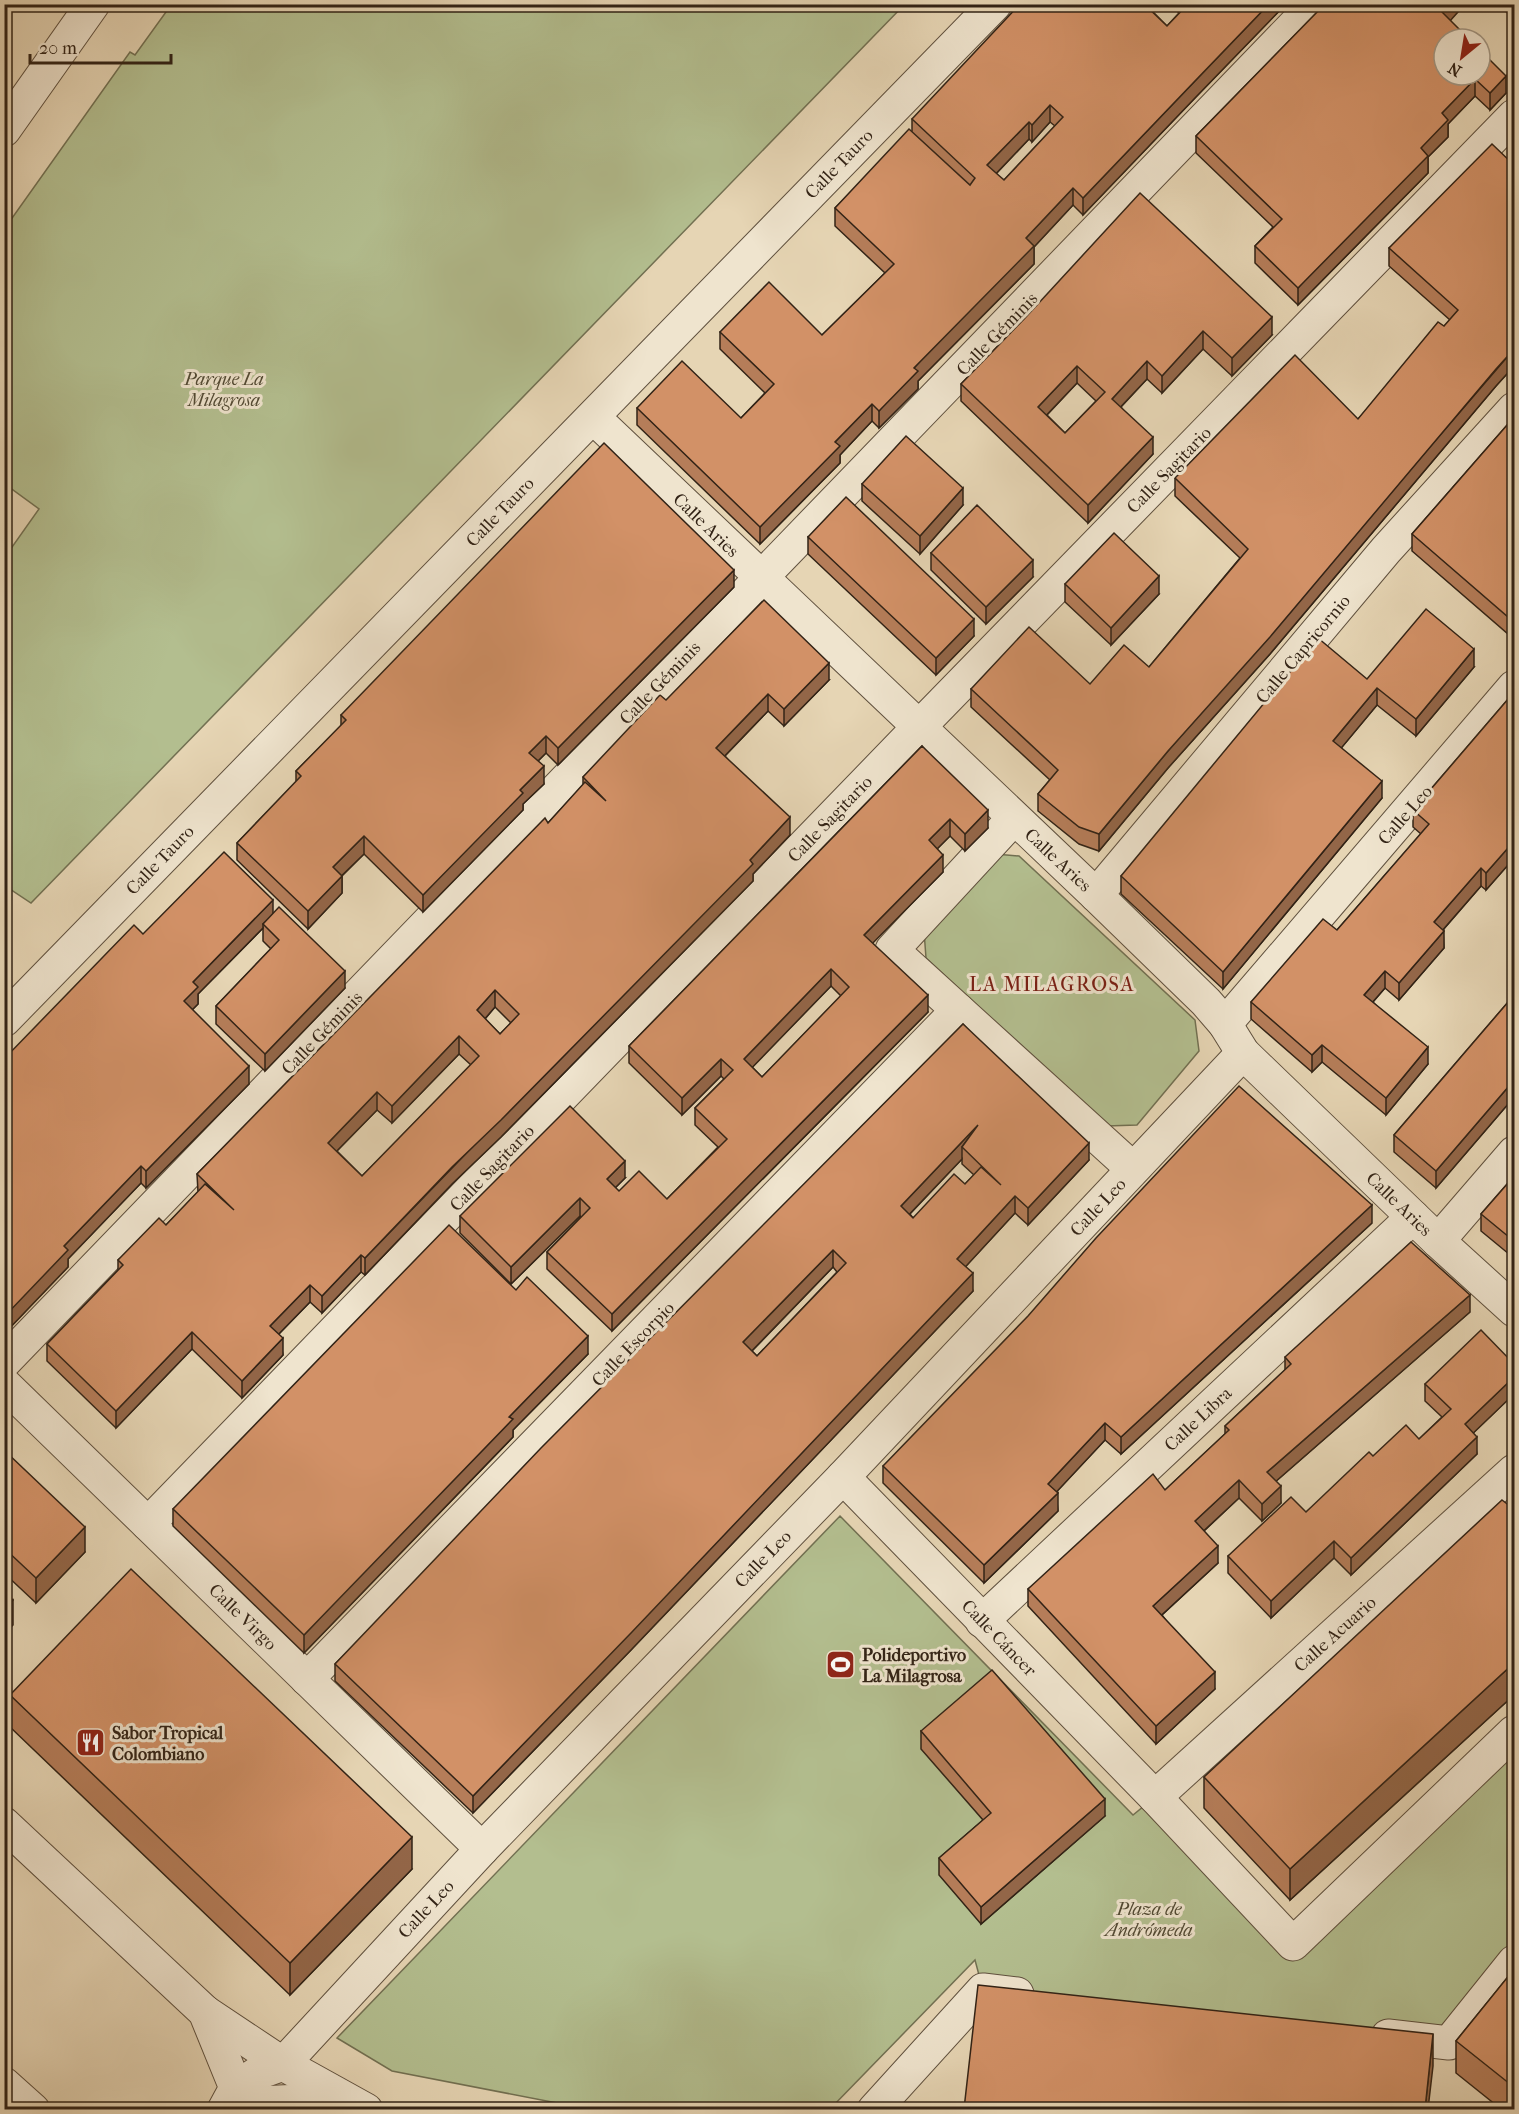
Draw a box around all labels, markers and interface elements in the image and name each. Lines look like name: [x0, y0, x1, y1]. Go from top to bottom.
scale bar: [30, 27, 171, 65]
north arrow: [1432, 27, 1492, 87]
text: 20 m: [39, 38, 77, 59]
text: N: [1444, 58, 1465, 81]
street label: Calle Tauro: [801, 125, 878, 204]
street label: Calle Géminis: [953, 288, 1042, 380]
park label: Parque La Milagrosa: [183, 369, 264, 411]
street label: Calle Sagitario: [1123, 423, 1216, 518]
street label: Calle Tauro: [462, 473, 539, 552]
street label: Calle Aries: [668, 489, 743, 562]
street label: Calle Capricornio: [1252, 591, 1355, 708]
street label: Calle Géminis: [616, 637, 705, 729]
street label: Calle Sagitario: [784, 772, 877, 867]
street label: Calle Leo: [1374, 781, 1437, 849]
street label: Calle Tauro: [122, 821, 199, 900]
street label: Calle Aries: [1020, 824, 1095, 897]
district label: LA MILAGROSA: [969, 973, 1135, 996]
street label: Calle Géminis: [278, 987, 367, 1079]
street label: Calle Sagitario: [446, 1121, 539, 1216]
street label: Calle Aries: [1361, 1168, 1436, 1241]
street label: Calle Leo: [1066, 1174, 1131, 1241]
street label: Calle Escorpio: [588, 1298, 679, 1391]
street label: Calle Libra: [1160, 1382, 1237, 1456]
street label: Calle Leo: [731, 1526, 796, 1593]
street label: Calle Virgo: [204, 1580, 281, 1655]
street label: Calle Acuario: [1290, 1592, 1381, 1677]
street label: Calle Cáncer: [957, 1596, 1041, 1681]
place label: Polideportivo La Milagrosa: [862, 1645, 966, 1687]
sports icon: Polideportivo La Milagrosa: [825, 1649, 857, 1681]
place label: Sabor Tropical Colombiano: [112, 1723, 224, 1765]
restaurant icon: Sabor Tropical Colombiano: [75, 1727, 107, 1759]
street label: Calle Leo: [394, 1876, 459, 1943]
park label: Plaza de Andrómeda: [1103, 1899, 1193, 1941]

